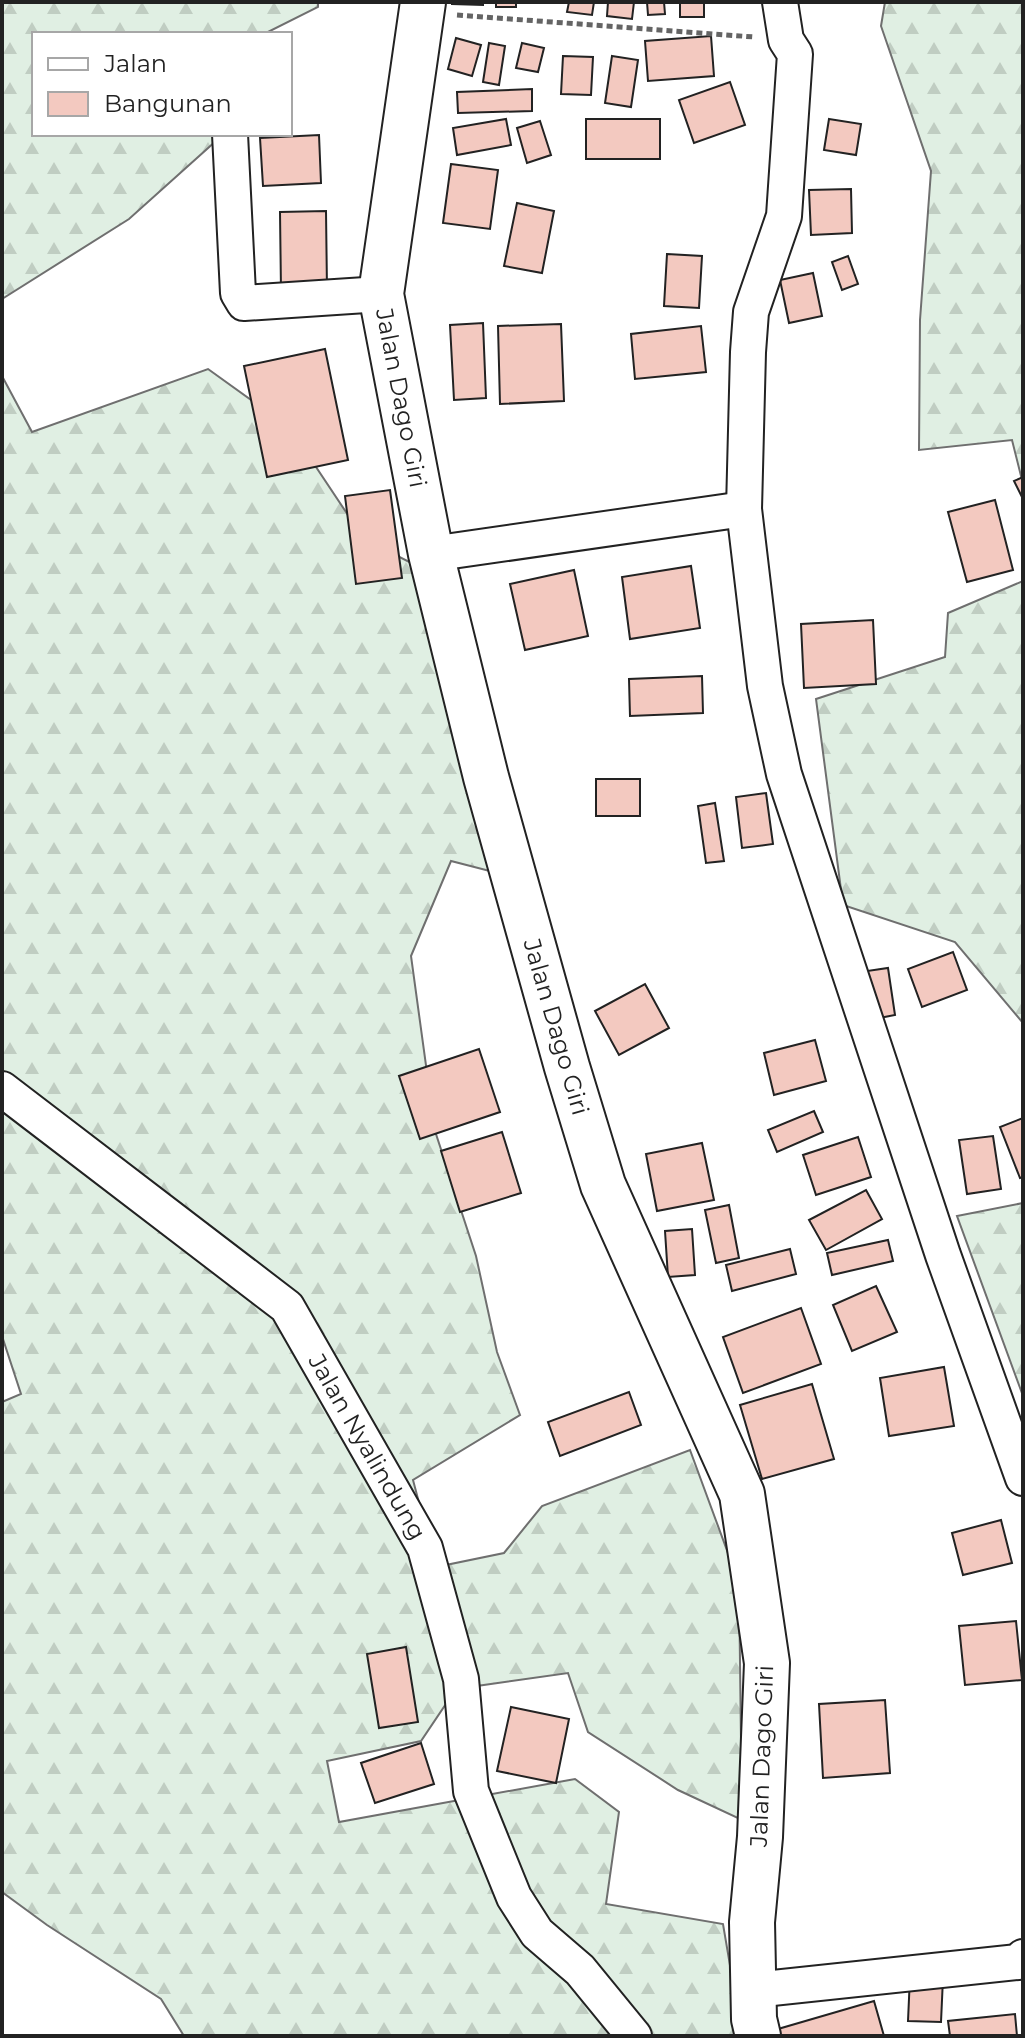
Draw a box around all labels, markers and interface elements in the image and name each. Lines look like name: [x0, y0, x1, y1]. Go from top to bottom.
legend: [32, 32, 292, 136]
text: Jalan: [103, 49, 167, 78]
text: Bangunan: [104, 89, 232, 118]
street label: Jalan Dago Giri: [370, 305, 433, 490]
street label: Jalan Dago Giri: [517, 934, 595, 1118]
street label: Jalan Nyalindung: [302, 1348, 432, 1545]
street label: Jalan Dago Giri: [744, 1665, 779, 1848]

